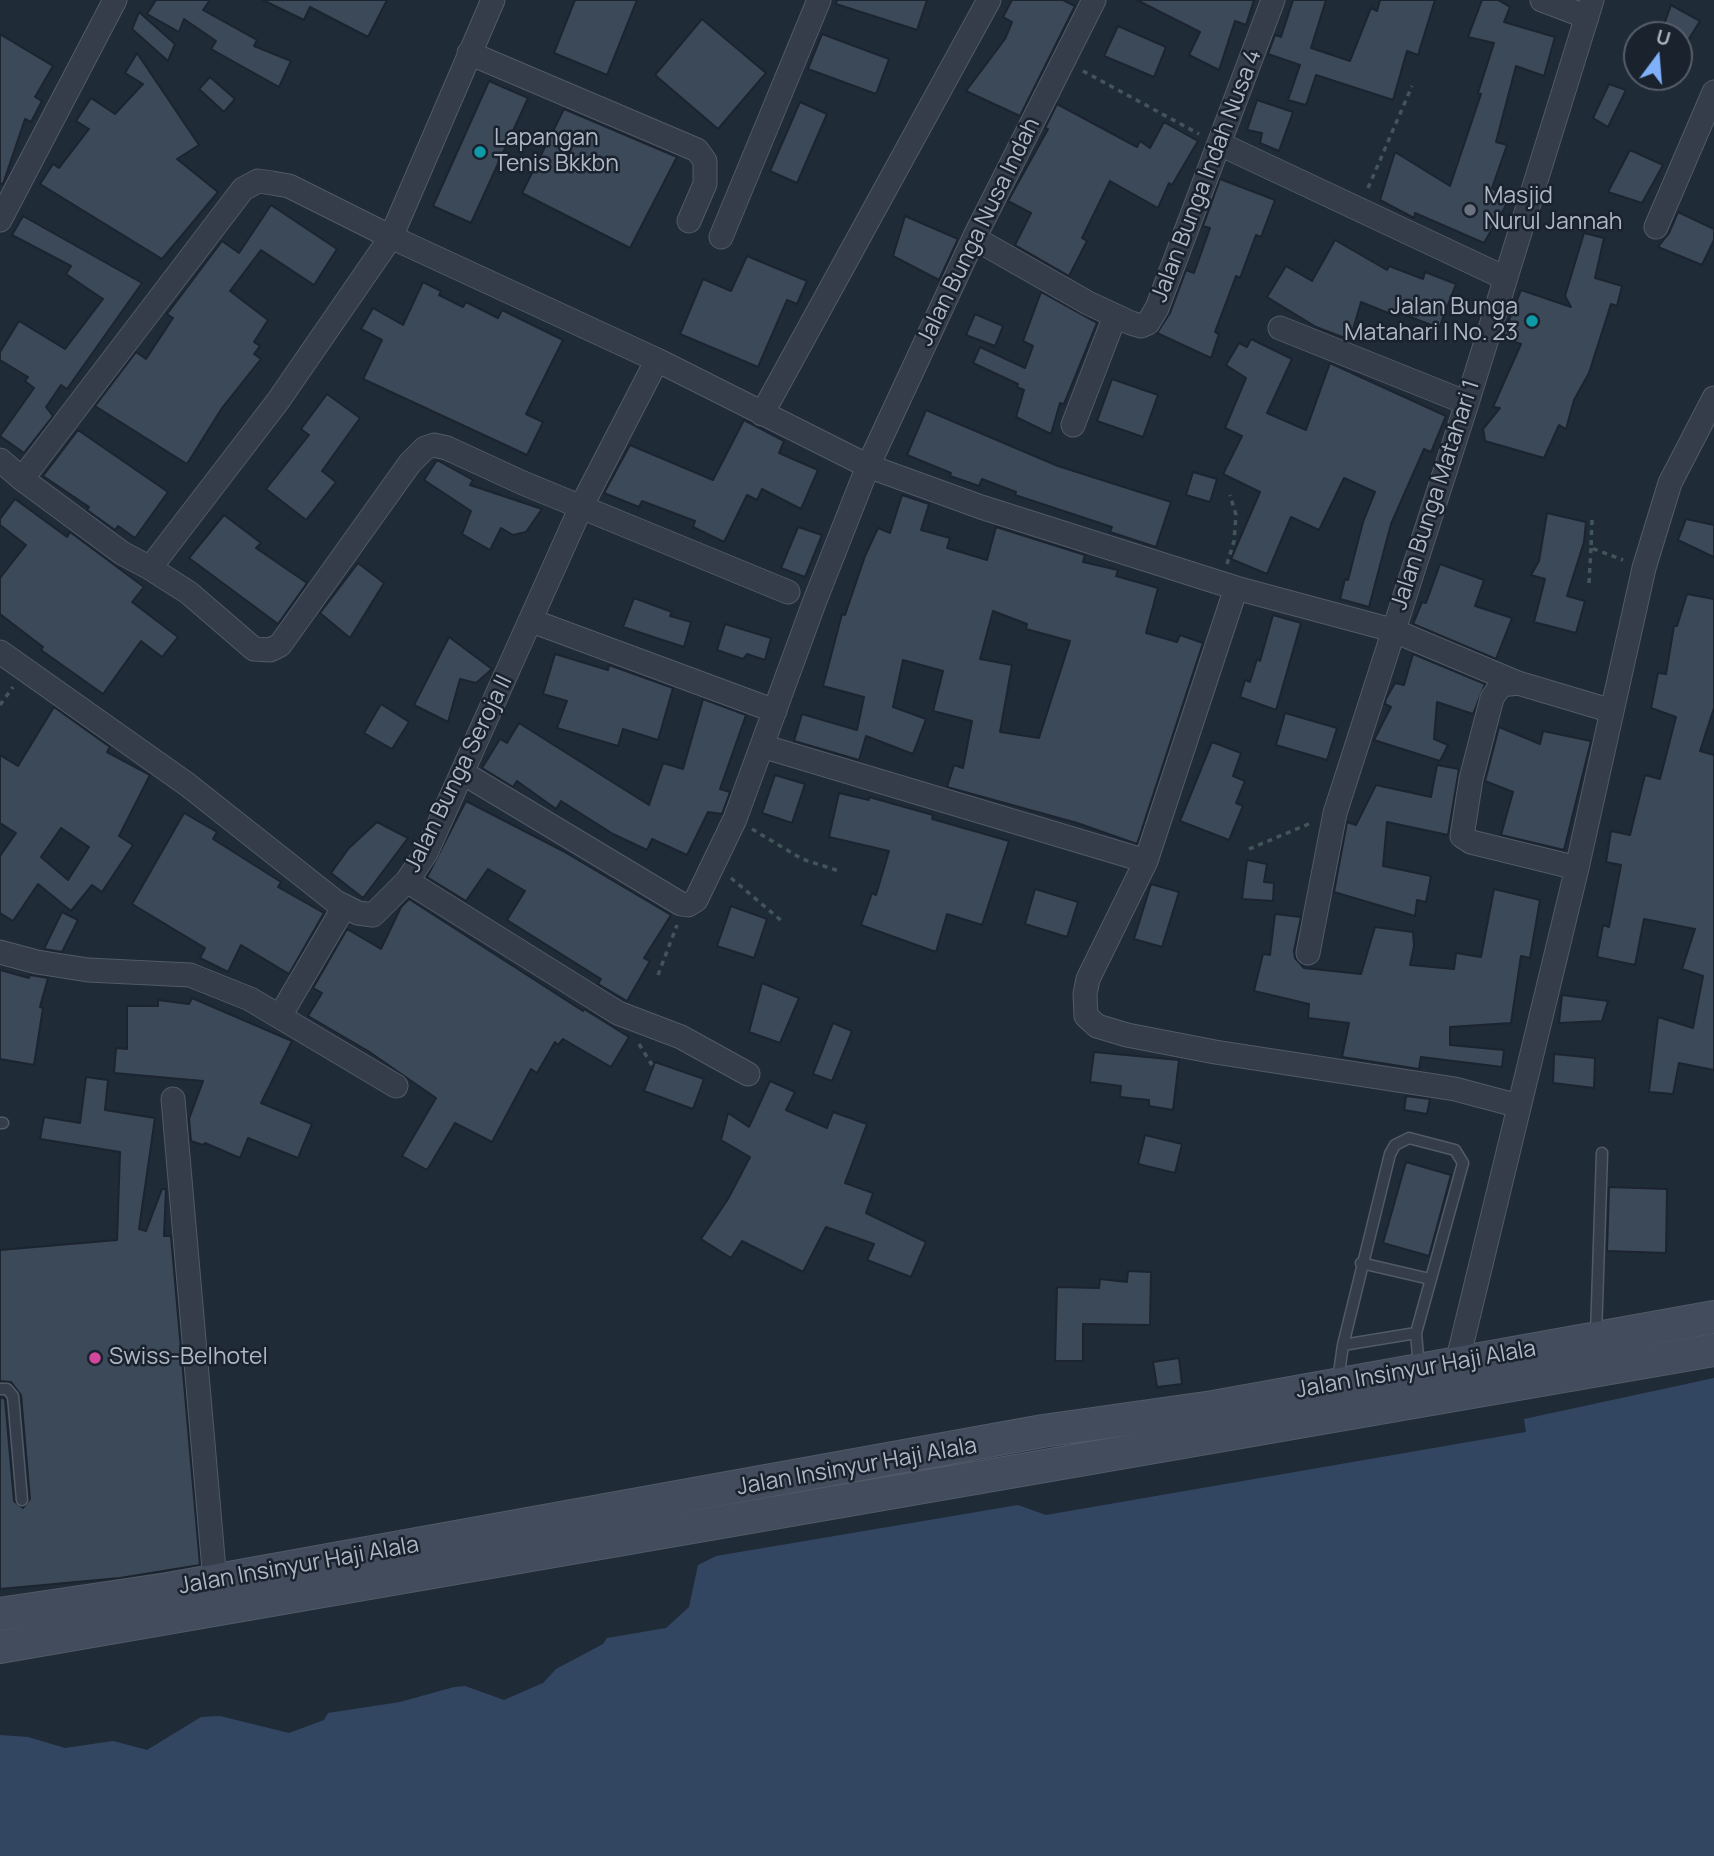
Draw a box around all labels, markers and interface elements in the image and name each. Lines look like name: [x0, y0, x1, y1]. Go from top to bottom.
north arrow: [1623, 21, 1693, 91]
text: U: [1653, 23, 1673, 52]
street label: Jalan Bunga Indah Nusa 4: [1146, 46, 1268, 306]
street label: Jalan Bunga Nusa Indah: [912, 114, 1046, 350]
place label: Lapangan Tenis Bkkbn: [494, 125, 619, 179]
marker: Lapangan Tenis Bkkbn: [472, 144, 488, 160]
place label: Masjid Nurul Jannah: [1484, 183, 1623, 237]
marker: Masjid Nurul Jannah: [1462, 202, 1478, 218]
place label: Jalan Bunga Matahari I No. 23: [1344, 294, 1518, 348]
marker: Jalan Bunga Matahari I No. 23: [1524, 313, 1540, 329]
street label: Jalan Bunga Matahari 1: [1386, 377, 1486, 613]
street label: Jalan Bunga Seroja II: [399, 671, 519, 877]
street label: Jalan Insinyur Haji Alala: [1294, 1335, 1538, 1405]
place label: Swiss-Belhotel: [109, 1344, 268, 1372]
marker: Swiss-Belhotel: [87, 1350, 103, 1366]
street label: Jalan Insinyur Haji Alala: [735, 1432, 979, 1502]
street label: Jalan Insinyur Haji Alala: [177, 1531, 421, 1601]

